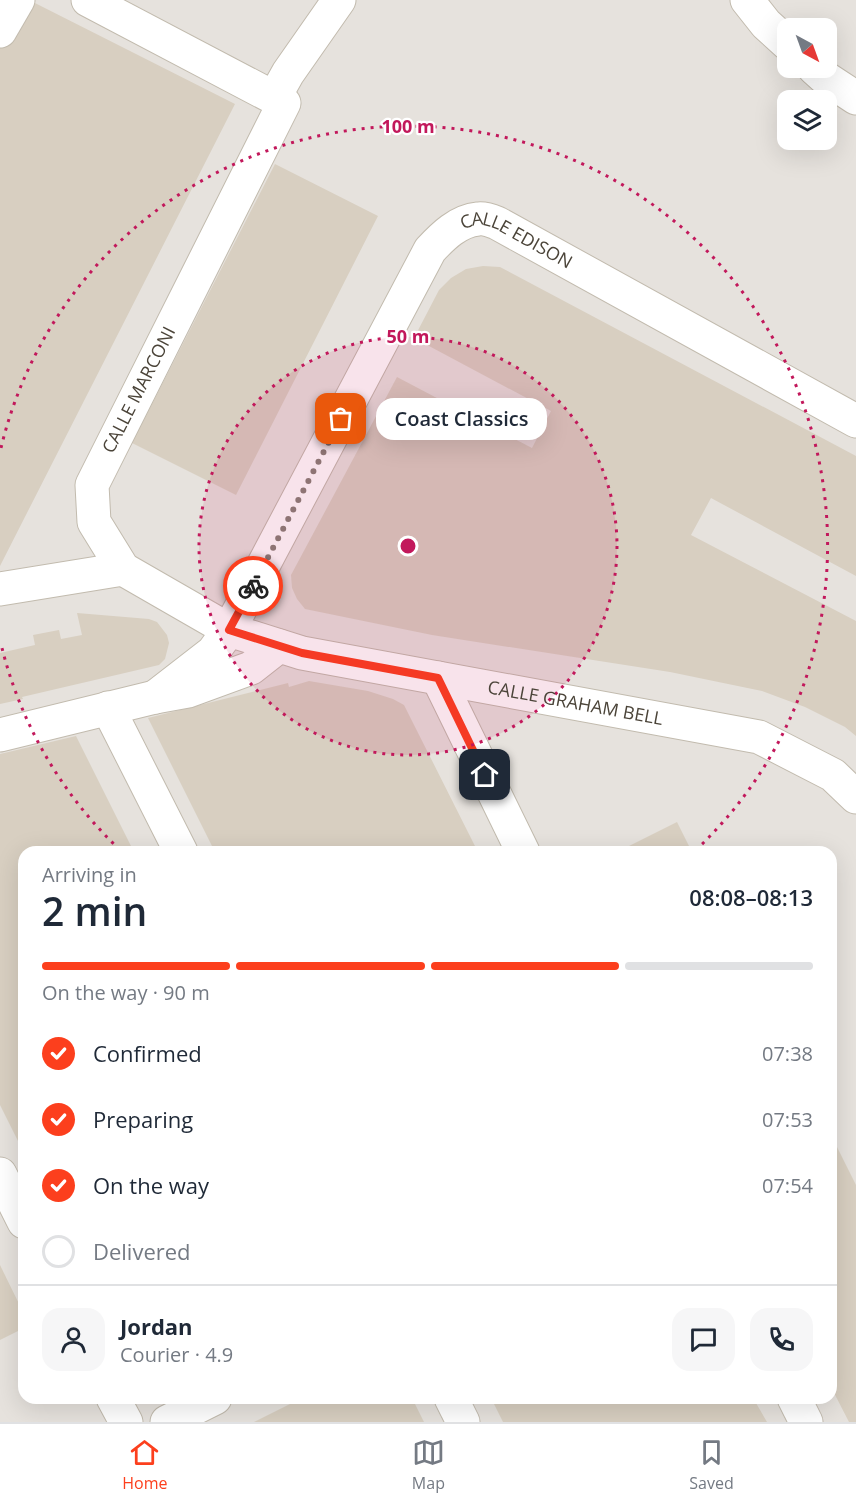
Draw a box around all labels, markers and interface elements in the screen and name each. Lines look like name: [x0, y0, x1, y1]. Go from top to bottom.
north arrow: [777, 18, 837, 78]
map controls: [777, 18, 837, 150]
button: layers: [777, 90, 837, 150]
text: 100 m: [381, 114, 435, 138]
street label: CALLE EDISON: [456, 205, 577, 273]
street label: CALLE MARCONI: [96, 322, 180, 457]
text: 50 m: [387, 324, 429, 348]
pin: [315, 393, 366, 444]
callout: Coast Classics: [377, 398, 548, 440]
icon: bag: [324, 402, 357, 435]
text: Coast Classics: [395, 405, 528, 432]
centre of rings: [398, 536, 418, 556]
courier: [223, 556, 283, 616]
icon: bike: [237, 570, 270, 603]
street label: CALLE GRAHAM BELL: [486, 674, 665, 730]
pin: [459, 749, 510, 800]
icon: home: [468, 758, 501, 791]
text: Arriving in: [42, 861, 137, 888]
text: 08:08–08:13: [689, 882, 813, 912]
text: 2 min: [42, 884, 147, 937]
text: On the way · 90 m: [42, 979, 210, 1006]
icon: check: [42, 1037, 75, 1070]
text: Confirmed: [93, 1038, 202, 1068]
text: 07:38: [762, 1040, 813, 1067]
icon: check: [42, 1103, 75, 1136]
text: Preparing: [93, 1104, 193, 1134]
text: 07:53: [762, 1106, 813, 1133]
icon: check: [42, 1169, 75, 1202]
text: On the way: [93, 1170, 209, 1200]
text: 07:54: [762, 1172, 813, 1199]
text: Delivered: [93, 1236, 191, 1266]
button: person: [42, 1308, 105, 1371]
button: chat: [672, 1308, 735, 1371]
button: phone: [750, 1308, 813, 1371]
text: Jordan: [120, 1311, 193, 1341]
text: Courier · 4.9: [120, 1341, 233, 1368]
tab: Home: [122, 1436, 167, 1494]
tab: Map: [412, 1436, 445, 1494]
tab: Saved: [689, 1436, 734, 1494]

